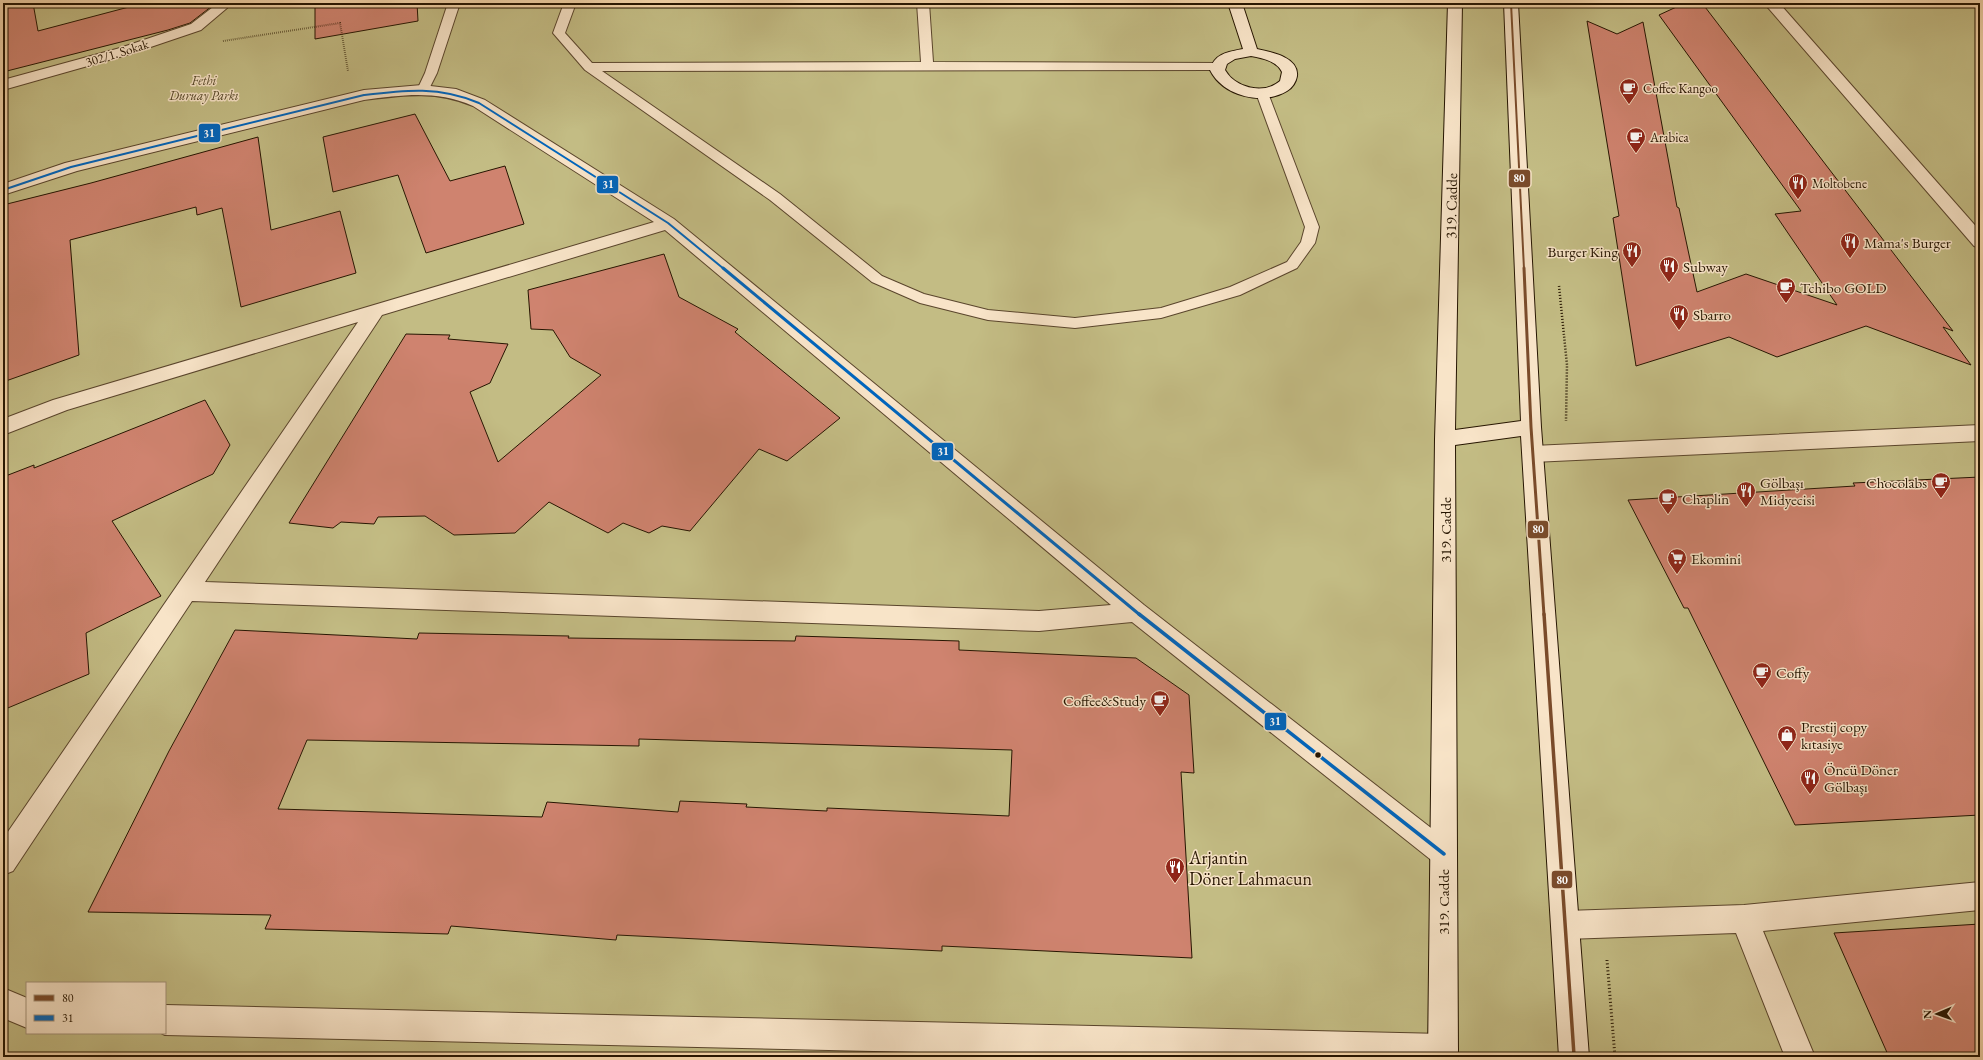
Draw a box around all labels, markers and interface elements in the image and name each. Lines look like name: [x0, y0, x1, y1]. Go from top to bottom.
street label: 302/1. Sokak: [83, 35, 152, 71]
park label: Fethi Duruay Parkı: [168, 72, 239, 104]
cafe icon: Coffee Kangoo: [1618, 77, 1640, 105]
place label: Coffee Kangoo: [1643, 80, 1718, 97]
line badge: 31: [198, 123, 221, 143]
text: 31: [203, 126, 215, 140]
cafe icon: Arabica: [1625, 126, 1647, 154]
place label: Arabica: [1649, 129, 1690, 146]
line badge: 80: [1508, 169, 1531, 188]
text: 80: [1513, 171, 1525, 185]
restaurant icon: Moltobene: [1787, 172, 1809, 200]
street label: 319. Cadde: [1441, 173, 1461, 239]
line badge: 31: [596, 175, 619, 194]
place label: Moltobene: [1812, 175, 1867, 192]
text: 31: [602, 177, 614, 191]
restaurant icon: Mama's Burger: [1839, 231, 1861, 259]
place label: Mama's Burger: [1864, 233, 1951, 252]
restaurant icon: Burger King: [1621, 240, 1643, 268]
place label: Burger King: [1548, 242, 1618, 261]
restaurant icon: Subway: [1658, 255, 1680, 283]
place label: Subway: [1683, 257, 1728, 276]
cafe icon: Tchibo GOLD: [1775, 276, 1797, 304]
place label: Tchibo GOLD: [1800, 278, 1887, 297]
restaurant icon: Sbarro: [1668, 303, 1690, 331]
place label: Sbarro: [1693, 305, 1731, 324]
line badge: 31: [931, 442, 954, 461]
text: 31: [937, 444, 949, 458]
cafe icon: Chocolabs: [1930, 471, 1952, 499]
place label: Gölbaşı Midyecisi: [1760, 473, 1815, 509]
place label: Chocolabs: [1866, 473, 1927, 492]
restaurant icon: Gölbaşı Midyecisi: [1735, 480, 1757, 508]
cafe icon: Chaplin: [1657, 487, 1679, 515]
place label: Chaplin: [1682, 489, 1729, 508]
street label: 319. Cadde: [1436, 497, 1455, 563]
line badge: 80: [1527, 520, 1549, 539]
text: 80: [1532, 522, 1544, 536]
supermarket icon: Ekomini: [1666, 547, 1688, 575]
place label: Ekomini: [1691, 549, 1741, 568]
cafe icon: Coffy: [1751, 661, 1773, 689]
place label: Coffy: [1776, 663, 1810, 682]
cafe icon: Coffee&Study: [1149, 689, 1171, 717]
place label: Coffee&Study: [1063, 691, 1146, 710]
line badge: 31: [1264, 712, 1287, 731]
text: 31: [1269, 714, 1281, 728]
place label: Prestij copy kıtasiye: [1801, 717, 1867, 753]
shop icon: Prestij copy kıtasiye: [1776, 724, 1798, 752]
unlabelled marker: [1313, 750, 1323, 760]
place label: Öncü Döner Gölbaşı: [1824, 760, 1898, 796]
restaurant icon: Öncü Döner Gölbaşı: [1799, 767, 1821, 795]
place label: Arjantin Döner Lahmacun: [1188, 846, 1313, 890]
restaurant icon: Arjantin Döner Lahmacun: [1164, 856, 1186, 884]
street label: 319. Cadde: [1434, 869, 1453, 935]
line badge: 80: [1551, 870, 1573, 889]
text: 80: [1556, 873, 1568, 887]
legend: [26, 982, 166, 1034]
text: 80: [62, 990, 74, 1006]
north arrow: [1917, 994, 1957, 1034]
text: 31: [62, 1010, 74, 1026]
text: N: [1920, 1010, 1934, 1019]

